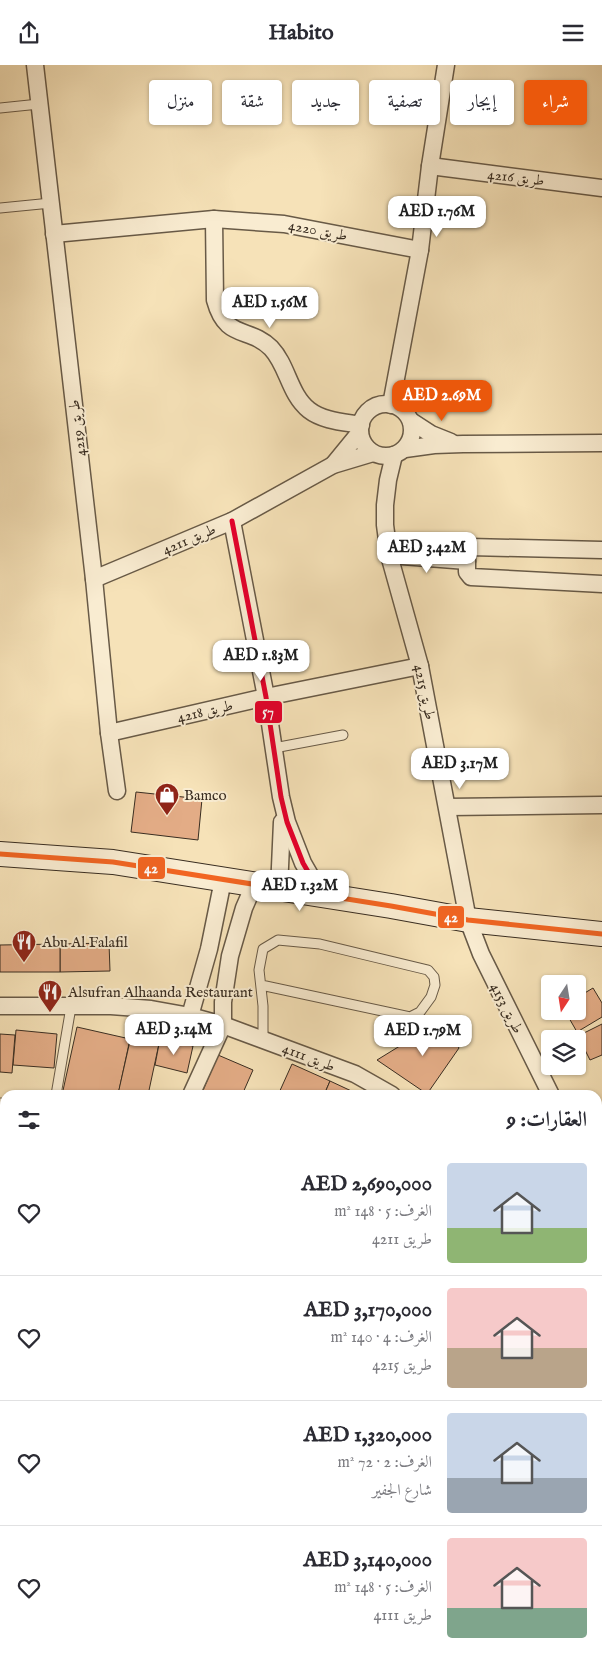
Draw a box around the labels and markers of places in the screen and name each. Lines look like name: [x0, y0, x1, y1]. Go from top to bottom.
pin: AED 1.76M: [380, 195, 494, 238]
pin: AED 1.56M: [213, 287, 327, 329]
pin: AED 2.69M: [385, 379, 499, 422]
pin: AED 3.42M: [370, 531, 484, 574]
pin: AED 1.83M: [204, 639, 318, 682]
pin: AED 3.17M: [403, 747, 517, 790]
shop icon: Bamco: [154, 782, 180, 816]
place label: Bamco: [184, 786, 227, 805]
pin: AED 1.32M: [243, 869, 357, 912]
restaurant icon: Abu Al Falafil: [11, 929, 37, 963]
place label: Abu Al Falafil: [41, 933, 129, 952]
restaurant icon: Alsufran Alhaanda Restaurant: [37, 979, 63, 1013]
place label: Alsufran Alhaanda Restaurant: [67, 983, 253, 1002]
pin: AED 3.14M: [117, 1013, 231, 1056]
pin: AED 1.79M: [366, 1015, 480, 1057]

